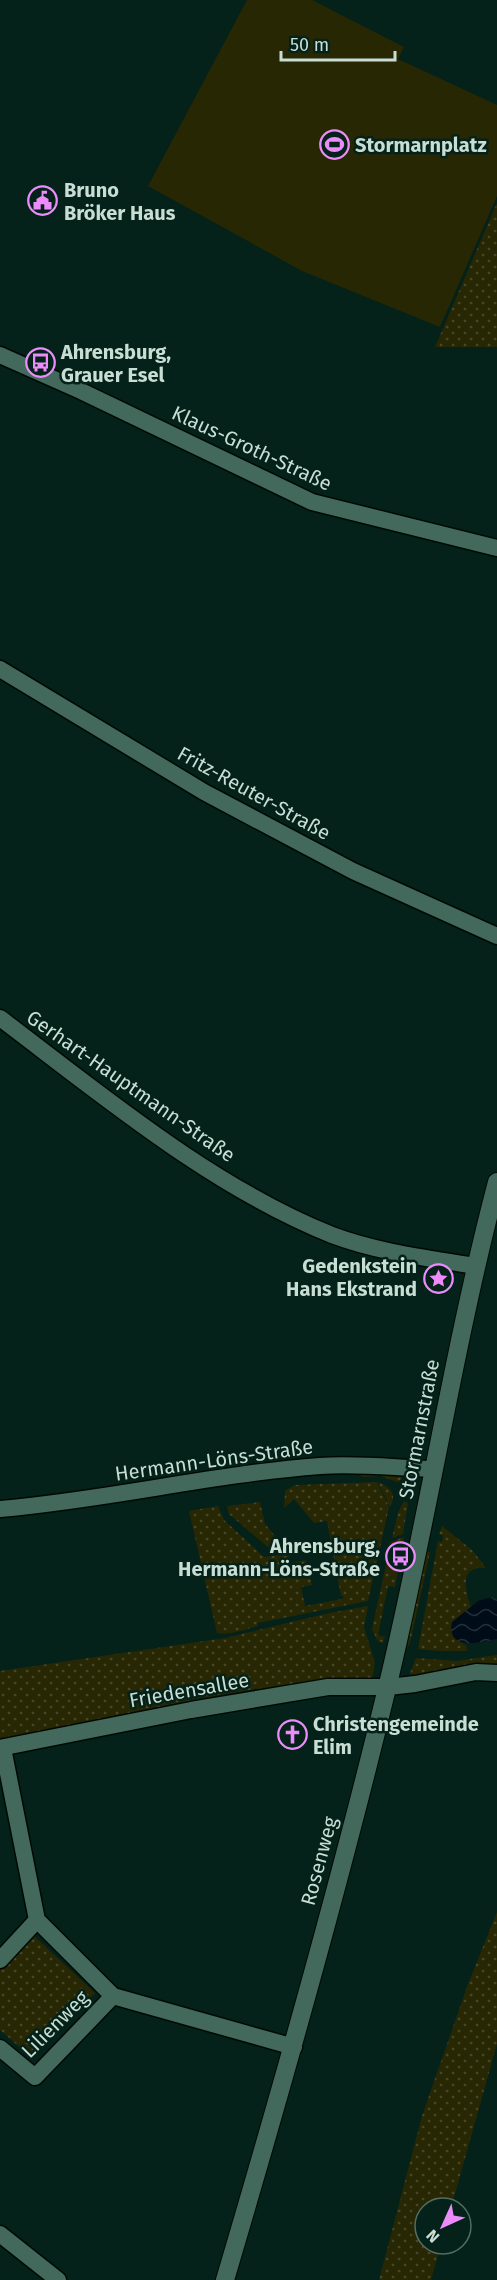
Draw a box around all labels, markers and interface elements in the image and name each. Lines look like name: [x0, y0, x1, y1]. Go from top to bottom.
scale bar: [281, 24, 395, 62]
text: 50 m: [290, 34, 329, 56]
sports icon: Stormarnplatz: [318, 129, 350, 161]
place label: Stormarnplatz: [355, 133, 487, 157]
place label: Bruno Bröker Haus: [64, 178, 176, 225]
public building icon: Bruno Bröker Haus: [27, 185, 59, 217]
place label: Ahrensburg, Grauer Esel: [60, 340, 171, 387]
bus stop icon: Ahrensburg, Grauer Esel: [24, 347, 56, 379]
street label: Klaus-Groth-Straße: [168, 400, 336, 496]
street label: Fritz-Reuter-Straße: [173, 741, 335, 845]
street label: Gerhart-Hauptmann-Straße: [22, 1005, 240, 1167]
place label: Gedenkstein Hans Ekstrand: [286, 1254, 417, 1301]
place icon: Gedenkstein Hans Ekstrand: [422, 1262, 454, 1294]
street label: Stormarnstraße: [394, 1357, 444, 1501]
street label: Hermann-Löns-Straße: [113, 1434, 315, 1486]
place label: Ahrensburg, Hermann-Löns-Straße: [178, 1534, 380, 1581]
bus stop icon: Ahrensburg, Hermann-Löns-Straße: [385, 1541, 417, 1573]
street label: Friedensallee: [127, 1668, 251, 1712]
place label: Christengemeinde Elim: [313, 1712, 479, 1759]
church icon: Christengemeinde Elim: [276, 1719, 308, 1751]
street label: Rosenweg: [296, 1813, 343, 1908]
street label: Lilienweg: [16, 1985, 94, 2063]
north arrow: [413, 2196, 473, 2256]
text: N: [422, 2226, 443, 2247]

